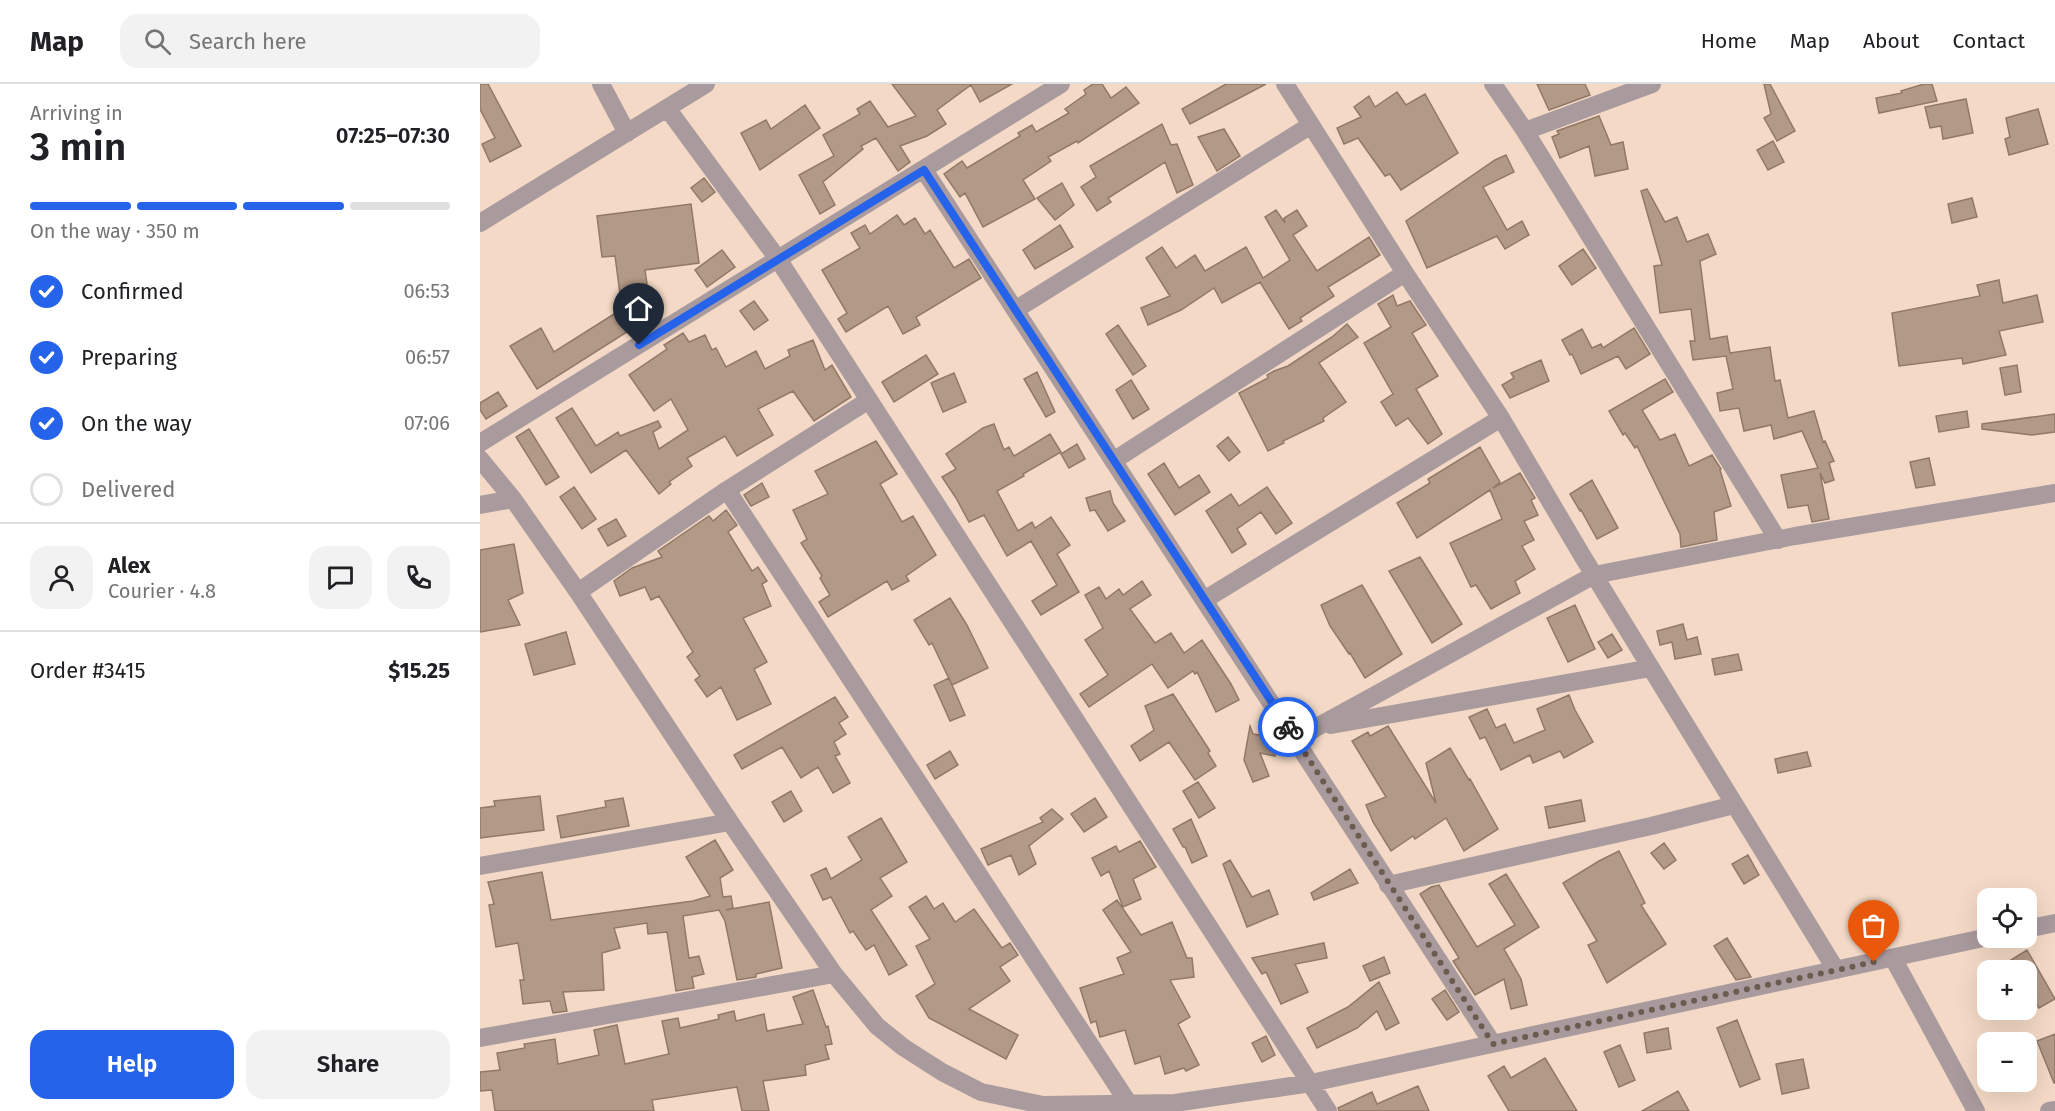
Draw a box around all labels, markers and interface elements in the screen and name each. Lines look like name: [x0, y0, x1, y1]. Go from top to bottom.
search box: [120, 14, 540, 68]
text: Map: [30, 25, 84, 58]
icon: search: [141, 25, 174, 58]
text: Search here: [189, 28, 307, 55]
text: Home: [1701, 28, 1757, 54]
text: Map: [1790, 28, 1830, 54]
text: About: [1863, 28, 1920, 54]
text: Contact: [1953, 28, 2025, 54]
text: Arriving in: [30, 101, 123, 125]
text: 07:25–07:30: [336, 122, 450, 149]
text: 3 min: [30, 124, 126, 170]
text: On the way · 350 m: [30, 219, 200, 243]
icon: check: [30, 275, 63, 308]
text: Confirmed: [81, 278, 184, 305]
text: 06:53: [403, 279, 450, 303]
pin: [613, 283, 664, 345]
icon: home: [622, 292, 655, 325]
icon: check: [30, 341, 63, 374]
text: Preparing: [81, 344, 177, 371]
text: 06:57: [405, 345, 450, 369]
icon: check: [30, 407, 63, 440]
text: On the way: [81, 410, 192, 437]
text: 07:06: [404, 411, 450, 435]
text: Delivered: [81, 476, 176, 503]
button: person: [30, 546, 93, 609]
button: chat: [309, 546, 372, 609]
button: phone: [387, 546, 450, 609]
text: Alex: [108, 552, 151, 579]
text: Courier · 4.8: [108, 579, 216, 603]
text: Order #3415: [30, 657, 146, 684]
text: $15.25: [388, 657, 450, 684]
courier: [1258, 697, 1318, 757]
icon: bike: [1272, 711, 1305, 744]
map controls: [1977, 888, 2037, 1092]
button: locate: [1977, 888, 2037, 948]
pin: [1848, 900, 1899, 962]
icon: bag: [1857, 909, 1890, 942]
button: +: [1977, 960, 2037, 1020]
button: Help: [30, 1030, 234, 1099]
button: Share: [246, 1030, 450, 1099]
button: −: [1977, 1032, 2037, 1092]

